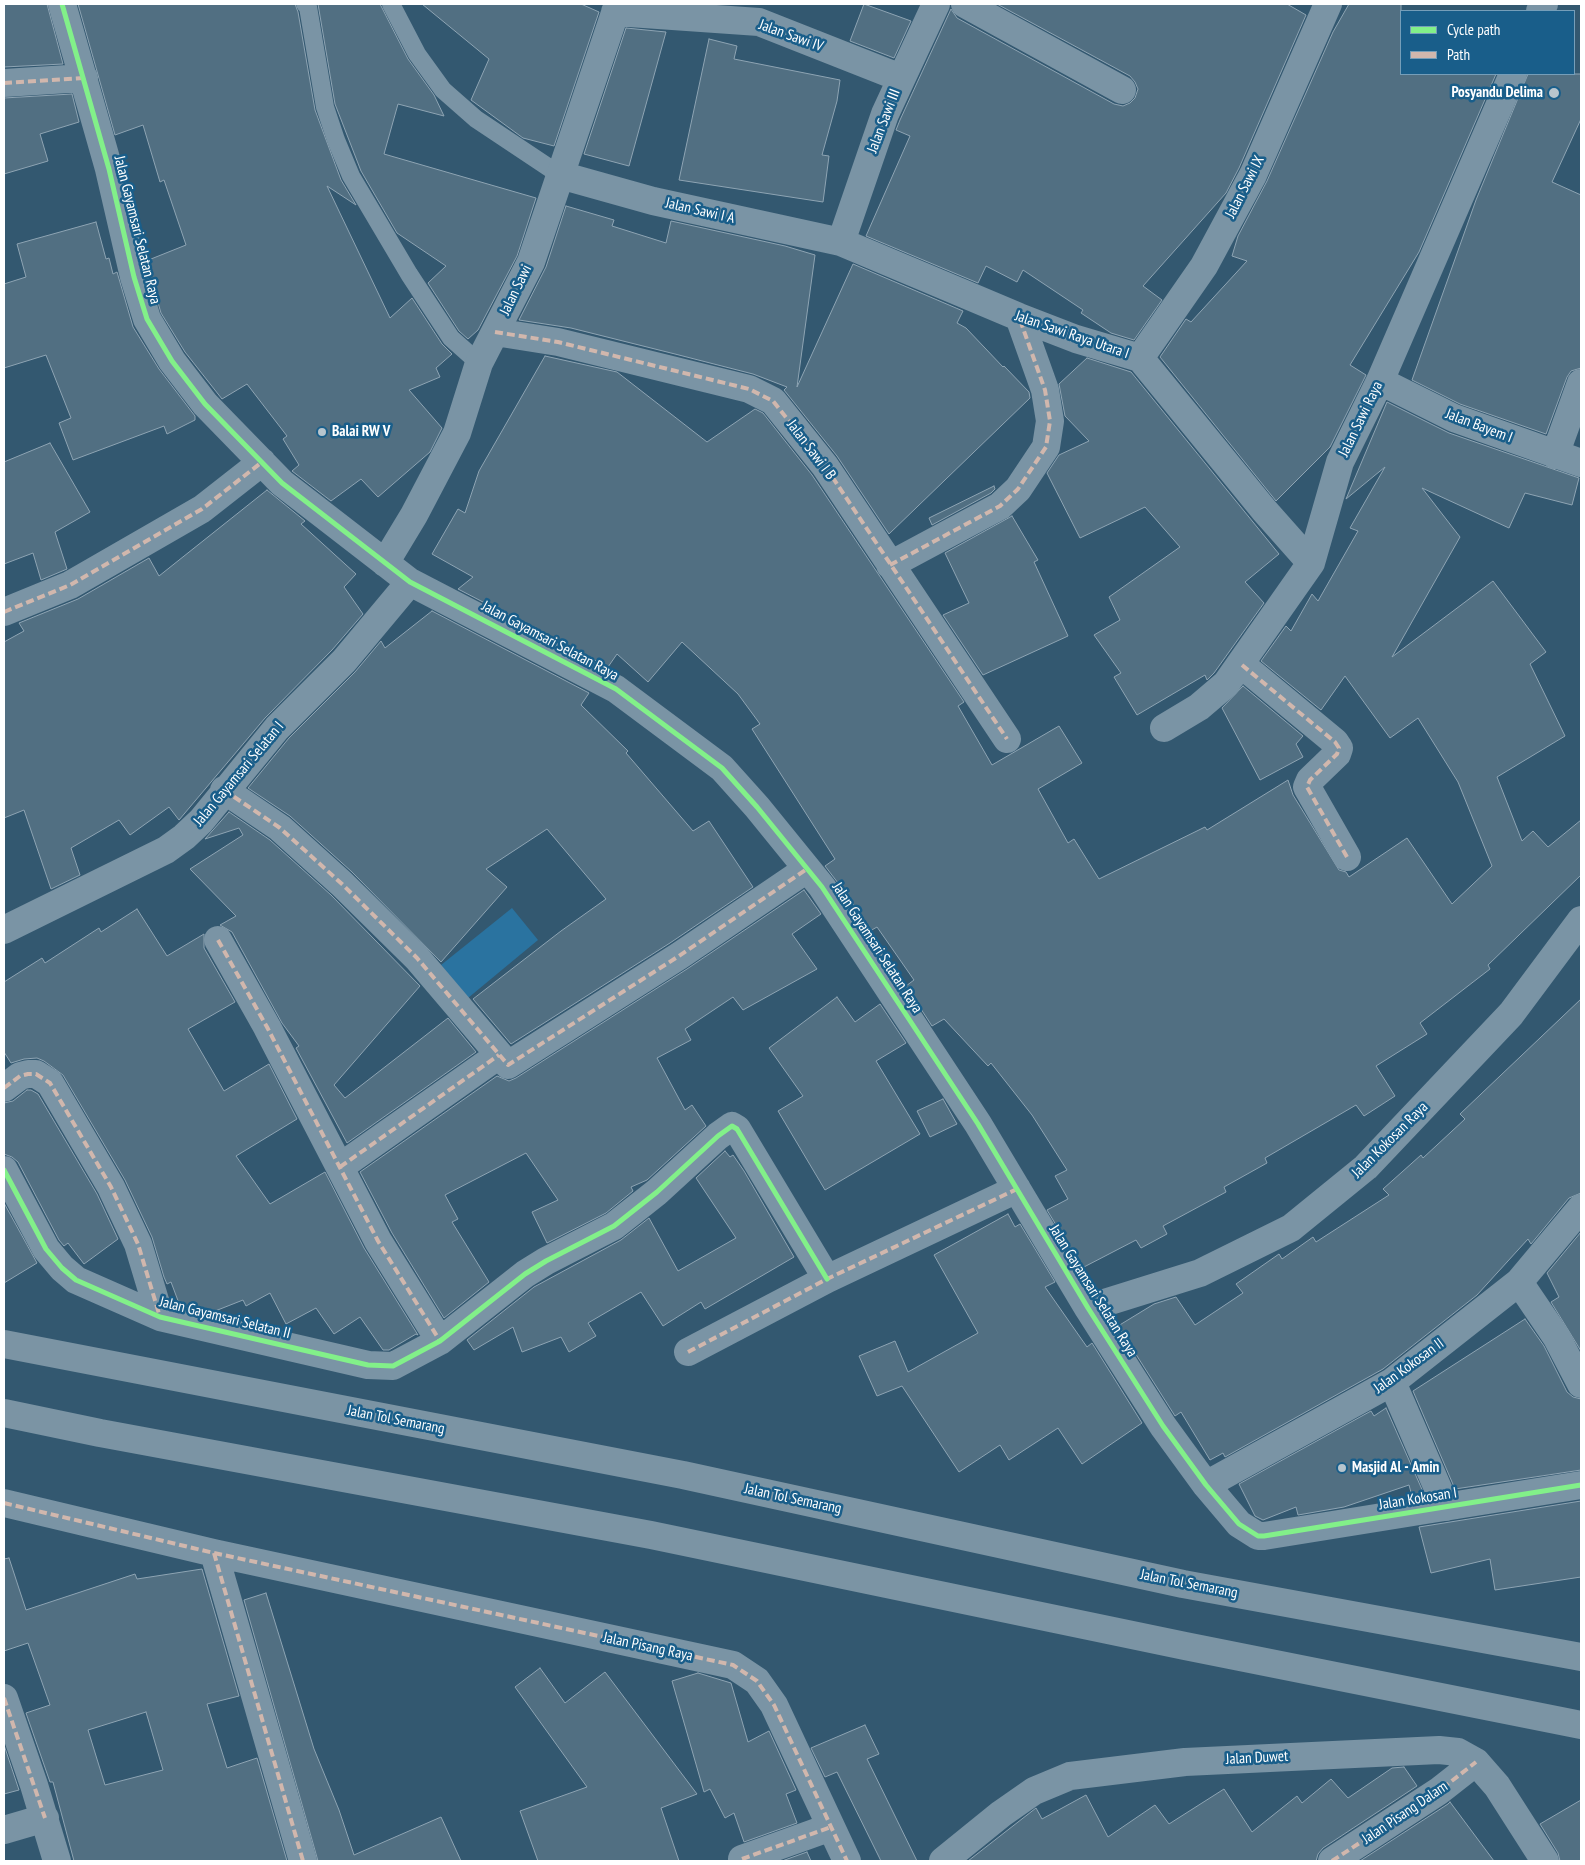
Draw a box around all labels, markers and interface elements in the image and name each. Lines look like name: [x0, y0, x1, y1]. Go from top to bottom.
legend: [1400, 10, 1575, 75]
street label: Jalan Sawi IV: [756, 16, 826, 56]
text: Cycle path: [1447, 20, 1500, 39]
text: Path: [1447, 45, 1470, 64]
place label: Posyandu Delima: [1451, 84, 1543, 102]
street label: Jalan Sawi III: [864, 86, 904, 156]
marker: Posyandu Delima: [1547, 86, 1561, 100]
street label: Jalan Sawi IX: [1222, 153, 1268, 221]
street label: Jalan Gayamsari Selatan Raya: [110, 154, 164, 306]
street label: Jalan Sawi I A: [664, 194, 736, 228]
street label: Jalan Sawi: [496, 262, 536, 318]
street label: Jalan Sawi Raya Utara I: [1013, 307, 1131, 363]
street label: Jalan Sawi Raya: [1335, 378, 1387, 460]
street label: Jalan Bayem I: [1443, 405, 1515, 447]
street label: Jalan Sawi I B: [783, 417, 839, 483]
place label: Balai RW V: [332, 423, 390, 441]
marker: Balai RW V: [316, 426, 328, 438]
street label: Jalan Gayamsari Selatan Raya: [479, 597, 621, 685]
street label: Jalan Gayamsari Selatan I: [190, 718, 288, 830]
street label: Jalan Gayamsari Selatan Raya: [828, 879, 926, 1017]
street label: Jalan Kokosan Raya: [1348, 1098, 1432, 1182]
street label: Jalan Gayamsari Selatan Raya: [1045, 1222, 1141, 1360]
street label: Jalan Gayamsari Selatan II: [158, 1293, 292, 1343]
street label: Jalan Kokosan II: [1370, 1335, 1448, 1397]
street label: Jalan Tol Semarang: [346, 1402, 446, 1438]
place label: Masjid Al - Amin: [1352, 1459, 1439, 1477]
marker: Masjid Al - Amin: [1336, 1462, 1348, 1474]
street label: Jalan Tol Semarang: [743, 1480, 843, 1518]
street label: Jalan Kokosan I: [1378, 1484, 1458, 1514]
street label: Jalan Tol Semarang: [1139, 1566, 1239, 1602]
street label: Jalan Pisang Raya: [602, 1629, 694, 1665]
street label: Jalan Duwet: [1225, 1747, 1289, 1769]
street label: Jalan Pisang Dalam: [1359, 1778, 1451, 1848]

